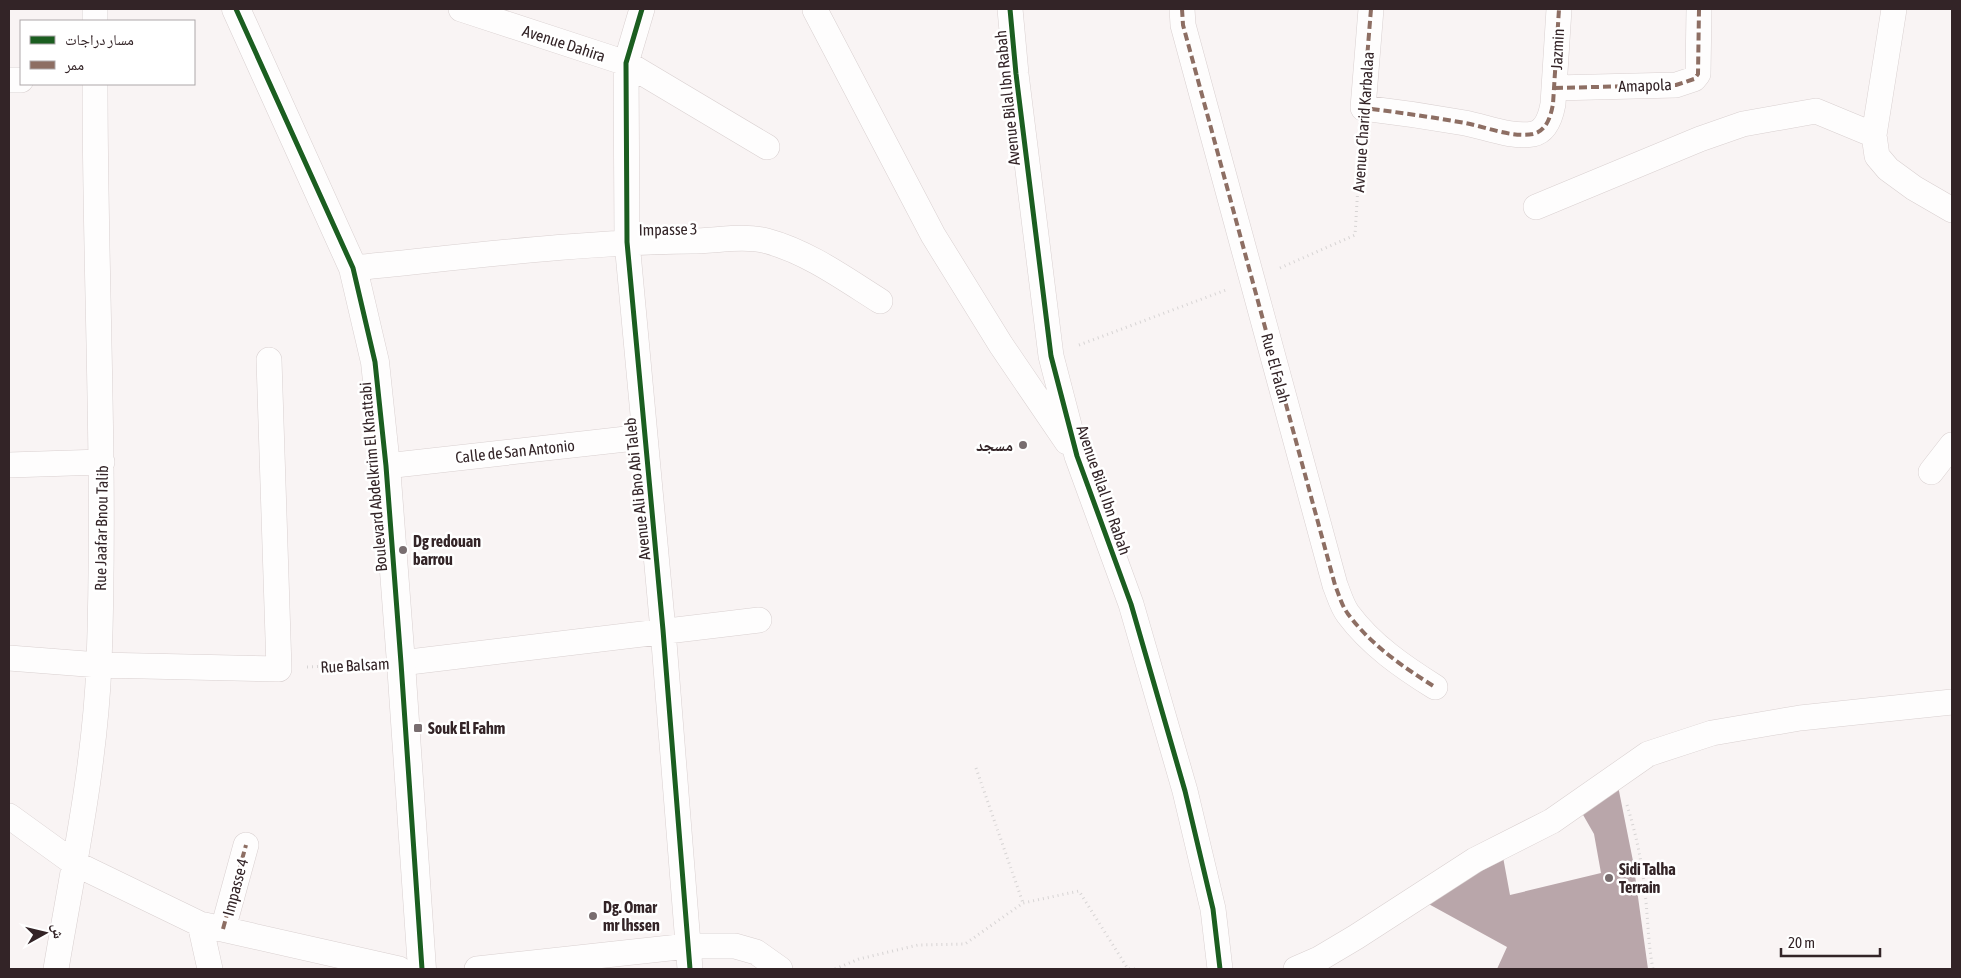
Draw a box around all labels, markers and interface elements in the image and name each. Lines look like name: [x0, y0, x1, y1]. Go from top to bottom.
legend: [20, 20, 195, 85]
street label: Avenue Dahira: [520, 21, 608, 65]
street label: Jazmin: [1547, 28, 1567, 70]
street label: Avenue Bilal Ibn Rabah: [991, 30, 1023, 166]
text: مسار دراجات: [65, 31, 134, 49]
street label: Avenue Charid Karbalaa: [1349, 51, 1377, 193]
text: ممر: [64, 56, 84, 74]
street label: Amapola: [1618, 75, 1672, 96]
street label: Impasse 3: [638, 219, 698, 240]
street label: Rue El Falah: [1258, 331, 1294, 405]
street label: Boulevard Abdelkrim El Khattabi: [356, 381, 390, 573]
street label: Avenue Ali Bno Abi Taleb: [621, 417, 653, 561]
street label: Avenue Bilal Ibn Rabah: [1073, 423, 1135, 557]
street label: Calle de San Antonio: [454, 436, 576, 466]
place label: مسجد: [976, 436, 1013, 454]
marker: مسجد: [1017, 439, 1029, 451]
street label: Rue Jaafar Bnou Talib: [91, 465, 111, 591]
place label: Dg redouan barrou: [413, 532, 481, 568]
marker: Dg redouan barrou: [397, 544, 409, 556]
street label: Rue Balsam: [320, 654, 390, 676]
place label: Souk El Fahm: [428, 719, 505, 737]
marker: Souk El Fahm: [412, 722, 424, 734]
street label: Impasse 4: [219, 856, 252, 918]
place label: Sidi Talha Terrain: [1619, 860, 1676, 896]
marker: Sidi Talha Terrain: [1603, 872, 1615, 884]
place label: Dg. Omar mr lhssen: [603, 898, 660, 934]
north arrow: [20, 908, 70, 958]
marker: Dg. Omar mr lhssen: [587, 910, 599, 922]
text: ش: [48, 923, 67, 940]
scale bar: [1781, 926, 1880, 958]
text: 20 m: [1788, 934, 1815, 951]

